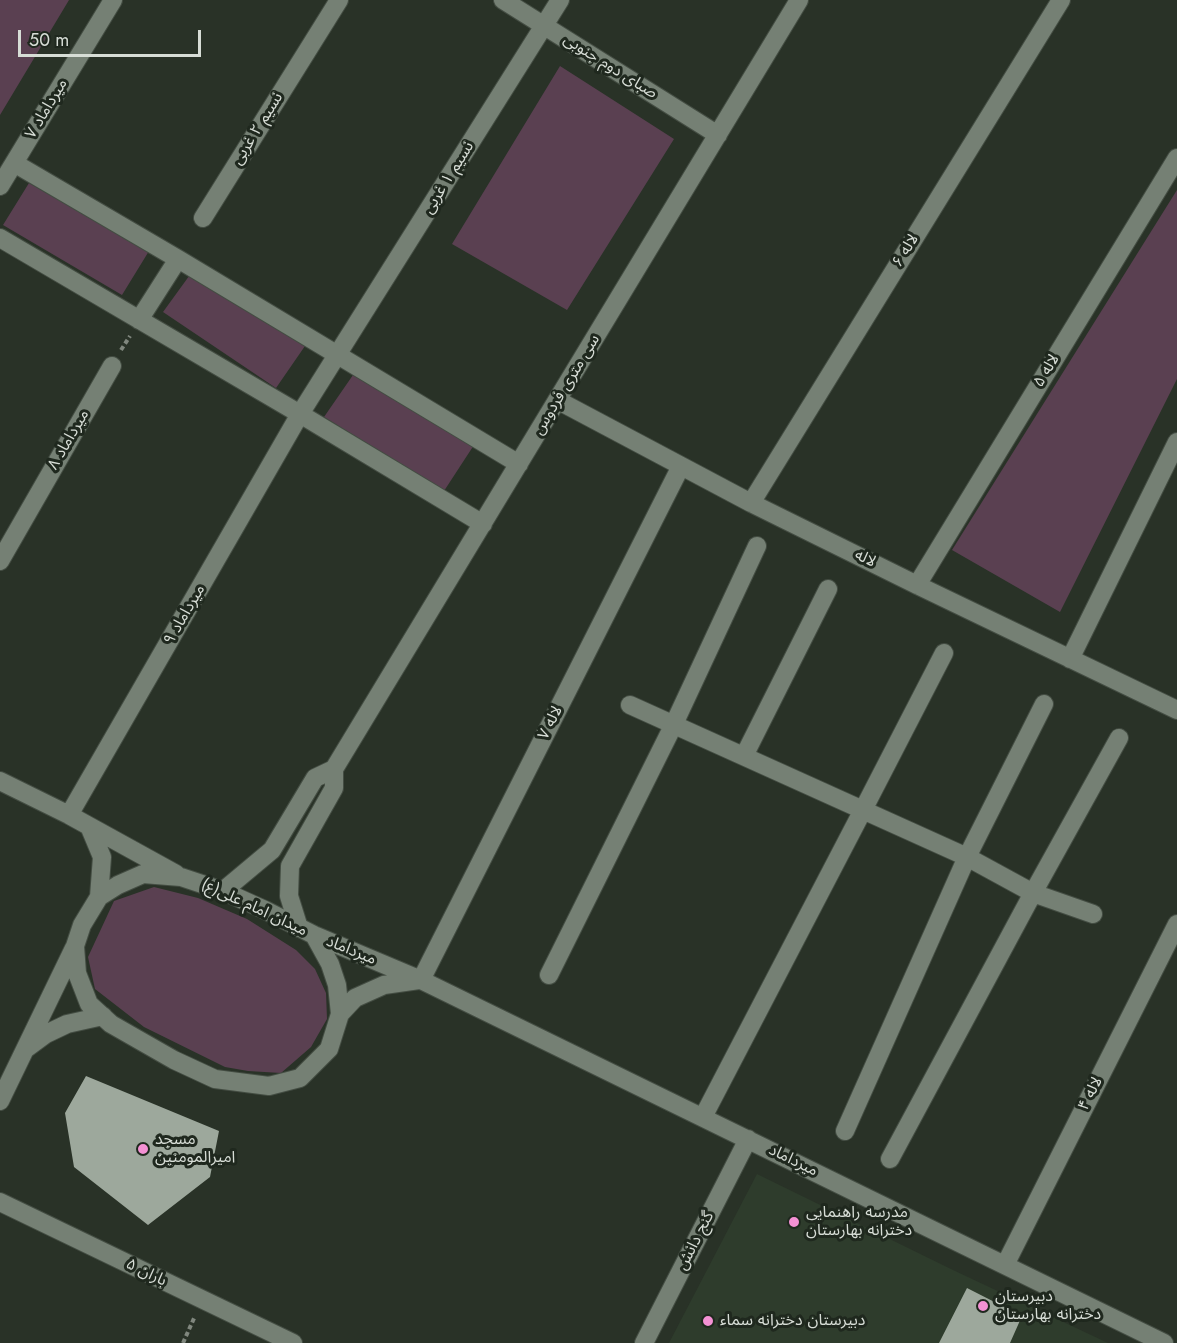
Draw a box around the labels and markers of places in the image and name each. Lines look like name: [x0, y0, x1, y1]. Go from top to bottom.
place label: مسجد امیرالمومنین: [155, 1130, 235, 1168]
marker: مسجد امیرالمومنین: [136, 1142, 150, 1156]
place label: مدرسه راهنمایی دخترانه بهارستان: [806, 1203, 912, 1241]
marker: مدرسه راهنمایی دخترانه بهارستان: [787, 1215, 801, 1229]
place label: دبیرستان دخترانه بهارستان: [995, 1287, 1101, 1325]
marker: دبیرستان دخترانه بهارستان: [976, 1299, 990, 1313]
place label: دبیرستان دخترانه سماء: [720, 1311, 865, 1331]
marker: دبیرستان دخترانه سماء: [701, 1314, 715, 1328]

